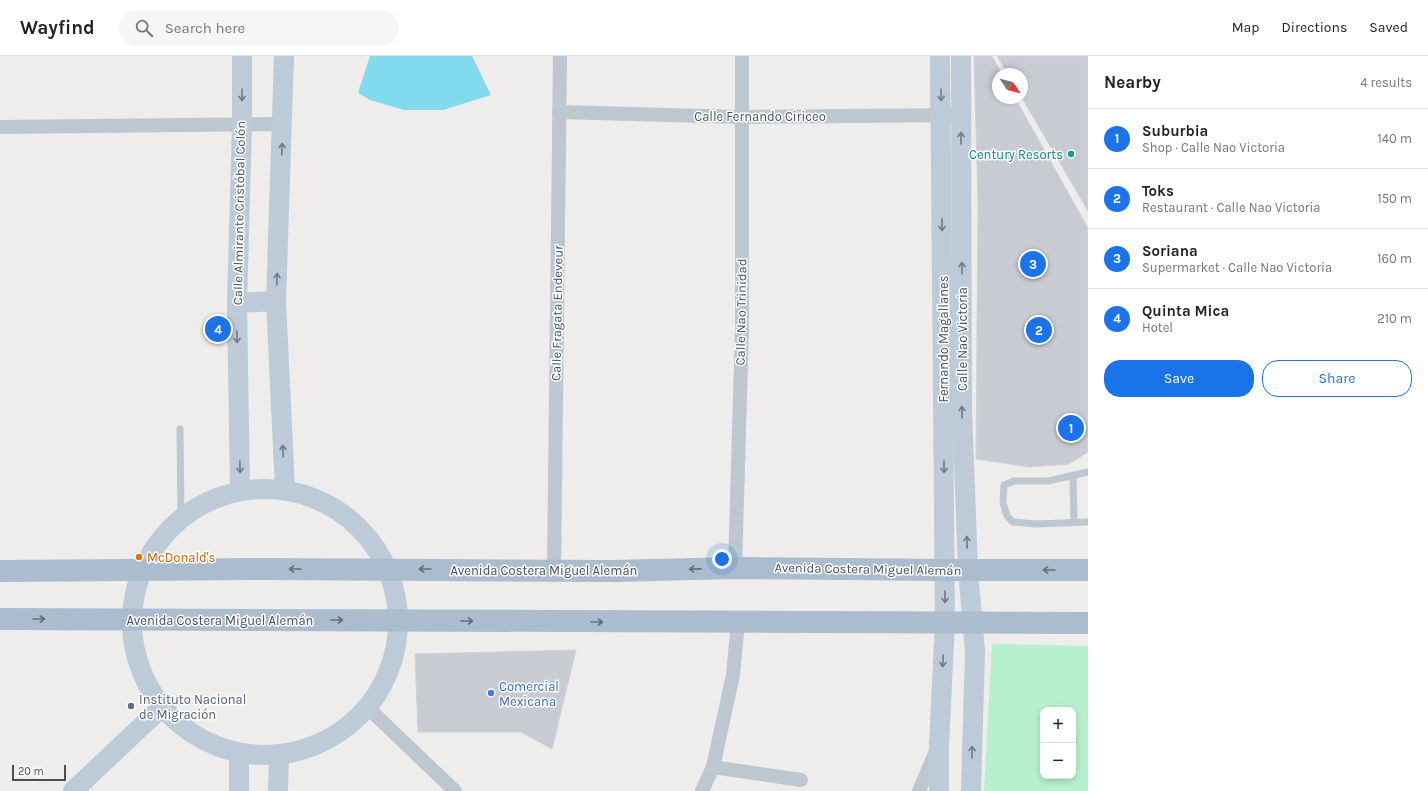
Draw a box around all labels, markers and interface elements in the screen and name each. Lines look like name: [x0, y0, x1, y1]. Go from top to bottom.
search box: [119, 10, 399, 46]
text: Wayfind: [20, 17, 95, 39]
icon: search: [133, 17, 155, 39]
text: Search here: [165, 19, 245, 37]
text: Map: [1232, 19, 1260, 36]
text: Directions: [1282, 19, 1347, 36]
text: Saved: [1369, 19, 1408, 36]
north arrow: [992, 68, 1028, 104]
text: Nearby: [1104, 72, 1161, 92]
text: 4 results: [1360, 75, 1412, 90]
one-way arrow: [238, 88, 246, 101]
one-way arrow: [937, 88, 945, 101]
street label: Calle Fernando Ciriceo: [694, 109, 826, 124]
street label: Calle Almirante Cristóbal Colón: [230, 121, 248, 305]
text: Suburbia: [1142, 122, 1208, 140]
text: 1: [1115, 131, 1119, 146]
text: 140 m: [1377, 131, 1412, 146]
one-way arrow: [957, 132, 965, 145]
text: Shop · Calle Nao Victoria: [1142, 140, 1285, 155]
one-way arrow: [278, 143, 285, 156]
place label: Century Resorts: [969, 147, 1063, 162]
marker: Century Resorts: [1066, 149, 1076, 159]
text: Toks: [1142, 182, 1174, 200]
text: 2: [1113, 191, 1121, 206]
text: 150 m: [1377, 191, 1412, 206]
text: Restaurant · Calle Nao Victoria: [1142, 200, 1321, 215]
one-way arrow: [938, 218, 946, 231]
text: Soriana: [1142, 242, 1198, 260]
street label: Calle Fragata Endeveur: [548, 245, 566, 381]
pin: 3: [1020, 249, 1046, 279]
text: 3: [1113, 251, 1121, 266]
text: 160 m: [1377, 251, 1412, 266]
street label: Calle Nao Trinidad: [733, 258, 749, 366]
text: Supermarket · Calle Nao Victoria: [1142, 260, 1332, 275]
one-way arrow: [958, 262, 966, 275]
one-way arrow: [273, 273, 281, 286]
street label: Fernando Magallanes: [936, 275, 951, 403]
street label: Calle Nao Victoria: [955, 287, 970, 391]
text: Quinta Mica: [1142, 302, 1229, 320]
text: 4: [1113, 311, 1121, 326]
text: 210 m: [1377, 311, 1412, 326]
pin: 4: [205, 314, 231, 344]
pin: 2: [1026, 315, 1052, 345]
text: Hotel: [1142, 320, 1173, 335]
one-way arrow: [233, 330, 241, 343]
button: Save: [1104, 360, 1254, 397]
button: Share: [1262, 360, 1412, 397]
one-way arrow: [958, 406, 966, 419]
pin: 1: [1058, 413, 1084, 443]
one-way arrow: [279, 445, 286, 458]
one-way arrow: [236, 460, 244, 473]
one-way arrow: [940, 460, 948, 473]
one-way arrow: [964, 536, 971, 549]
your location: [712, 549, 732, 569]
place label: McDonald's: [147, 550, 216, 565]
marker: McDonald's: [134, 552, 144, 562]
street label: Avenida Costera Miguel Alemán: [774, 560, 962, 578]
street label: Avenida Costera Miguel Alemán: [451, 563, 637, 578]
one-way arrow: [289, 565, 302, 573]
one-way arrow: [419, 565, 432, 573]
one-way arrow: [689, 565, 702, 573]
one-way arrow: [1043, 566, 1056, 574]
one-way arrow: [941, 590, 949, 603]
street label: Avenida Costera Miguel Alemán: [127, 613, 313, 628]
one-way arrow: [32, 615, 45, 623]
one-way arrow: [330, 616, 343, 624]
one-way arrow: [460, 617, 473, 625]
one-way arrow: [590, 618, 603, 626]
one-way arrow: [939, 654, 947, 667]
place label: Comercial Mexicana: [499, 679, 559, 709]
marker: Comercial Mexicana: [486, 688, 496, 698]
place label: Instituto Nacional de Migración: [139, 692, 246, 722]
marker: Instituto Nacional de Migración: [126, 701, 136, 711]
map controls: [1040, 707, 1076, 779]
button: +: [1040, 707, 1076, 743]
button: −: [1040, 743, 1076, 779]
one-way arrow: [969, 746, 976, 759]
scale bar: [12, 763, 66, 782]
text: 20 m: [18, 765, 44, 778]

